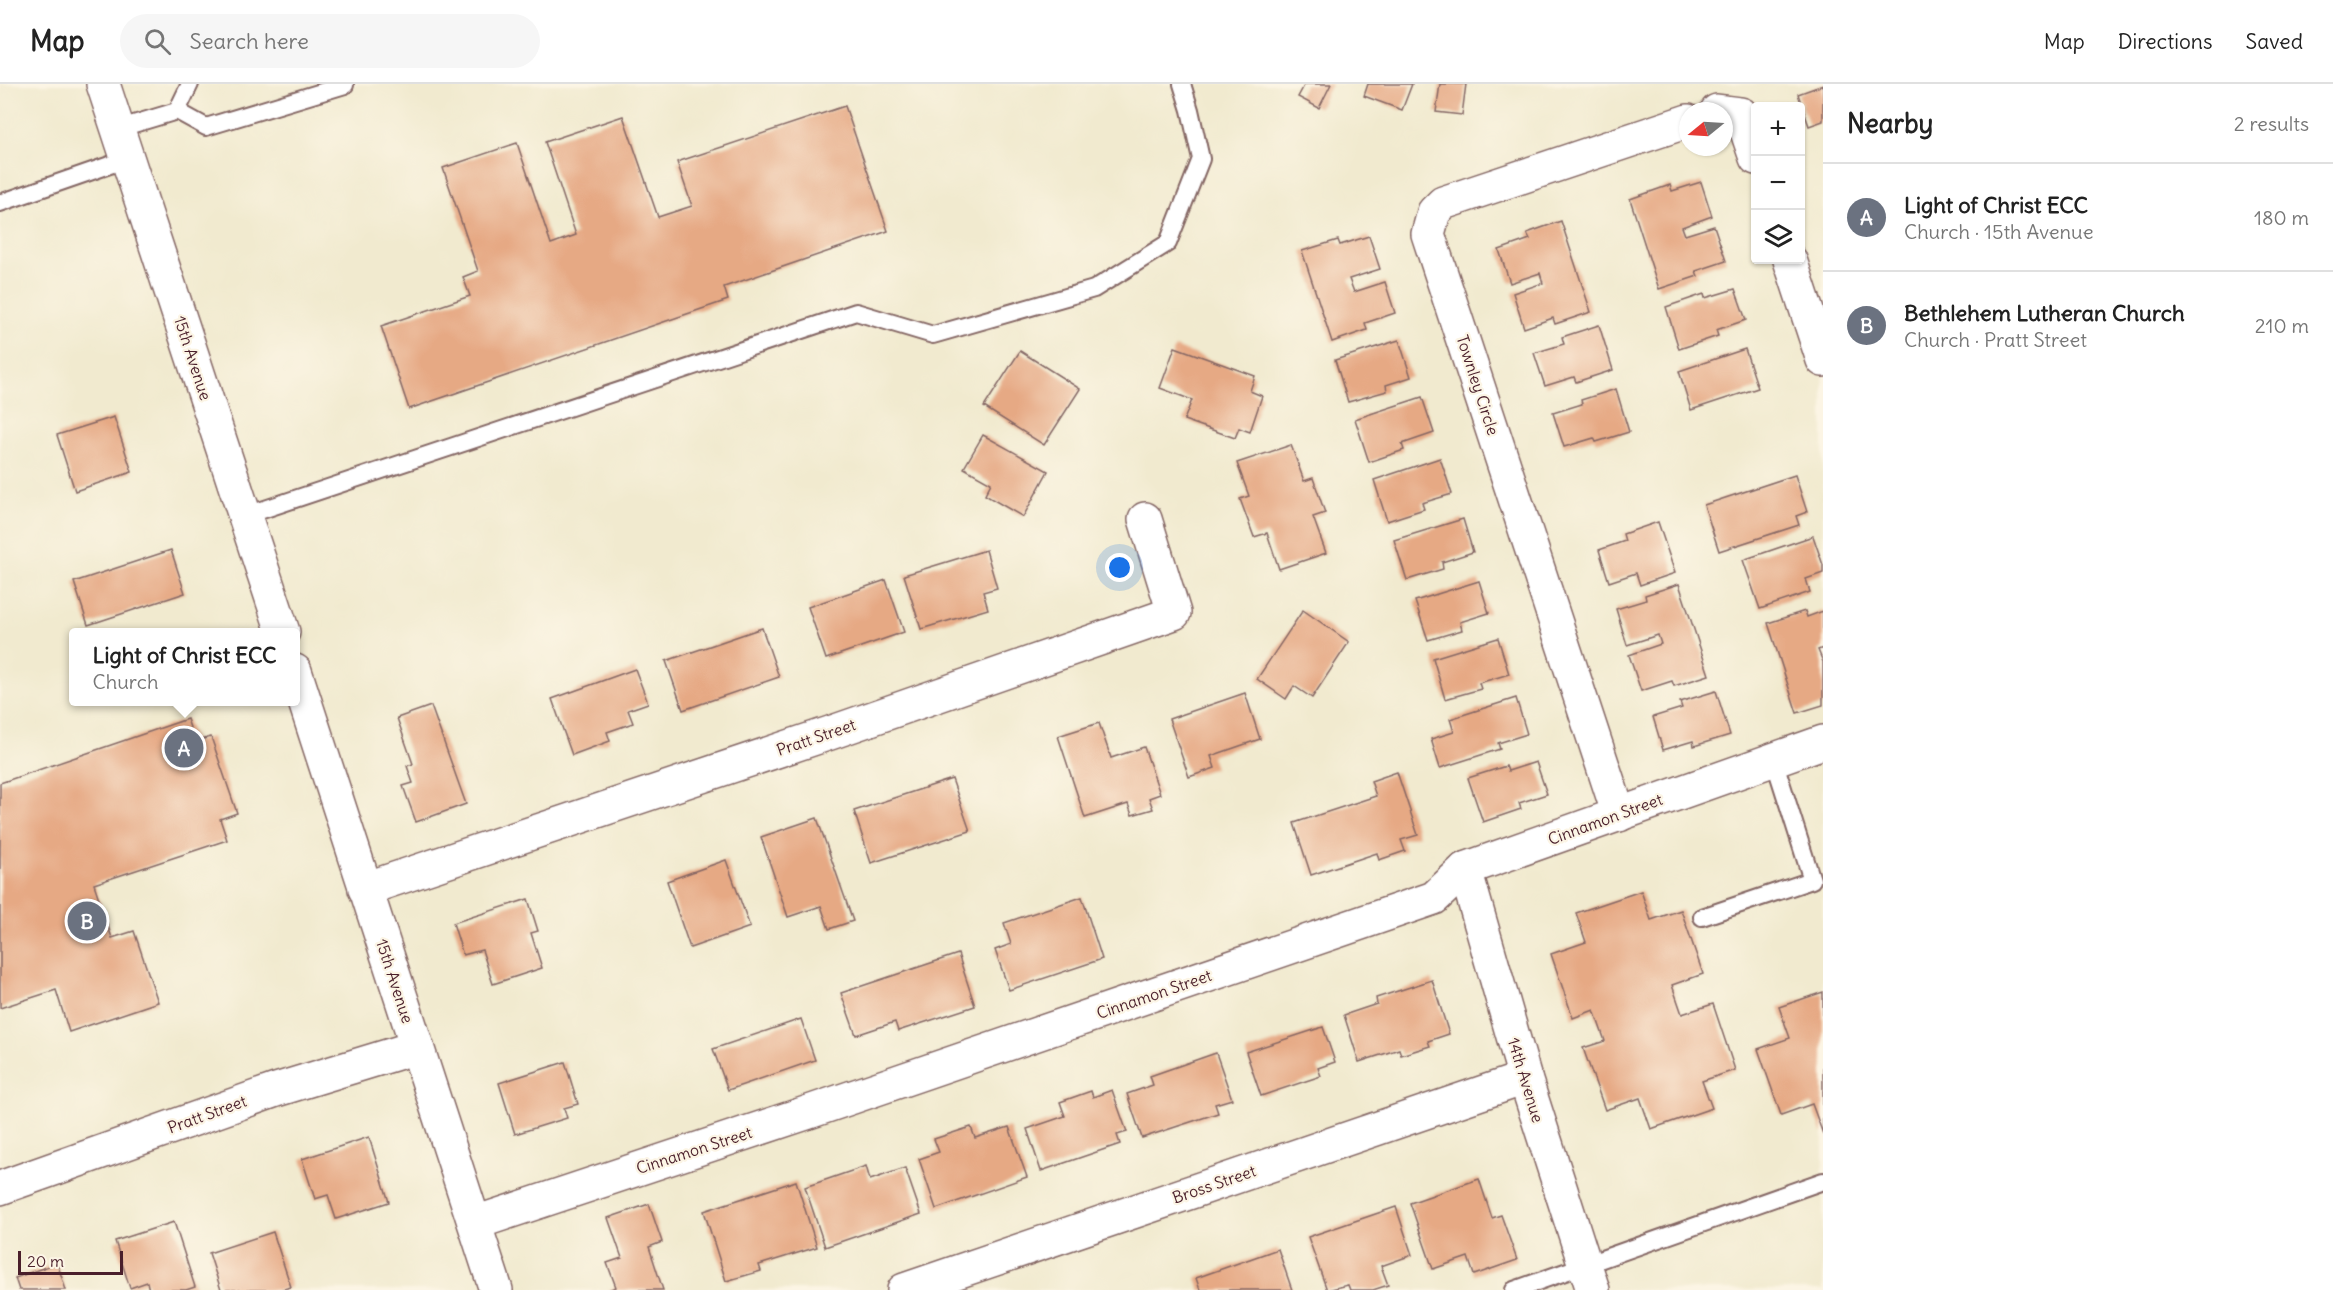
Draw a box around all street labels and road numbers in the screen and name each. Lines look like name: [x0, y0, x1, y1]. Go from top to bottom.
street label: 15th Avenue: [170, 313, 216, 403]
street label: Townley Circle: [1452, 332, 1504, 438]
street label: Pratt Street: [774, 714, 859, 760]
street label: Cinnamon Street: [1545, 789, 1666, 849]
street label: 15th Avenue: [372, 936, 418, 1026]
street label: Cinnamon Street: [1094, 965, 1215, 1023]
street label: 14th Avenue: [1504, 1035, 1548, 1125]
street label: Pratt Street: [165, 1090, 250, 1137]
street label: Cinnamon Street: [634, 1122, 755, 1178]
street label: Bross Street: [1170, 1160, 1259, 1208]

